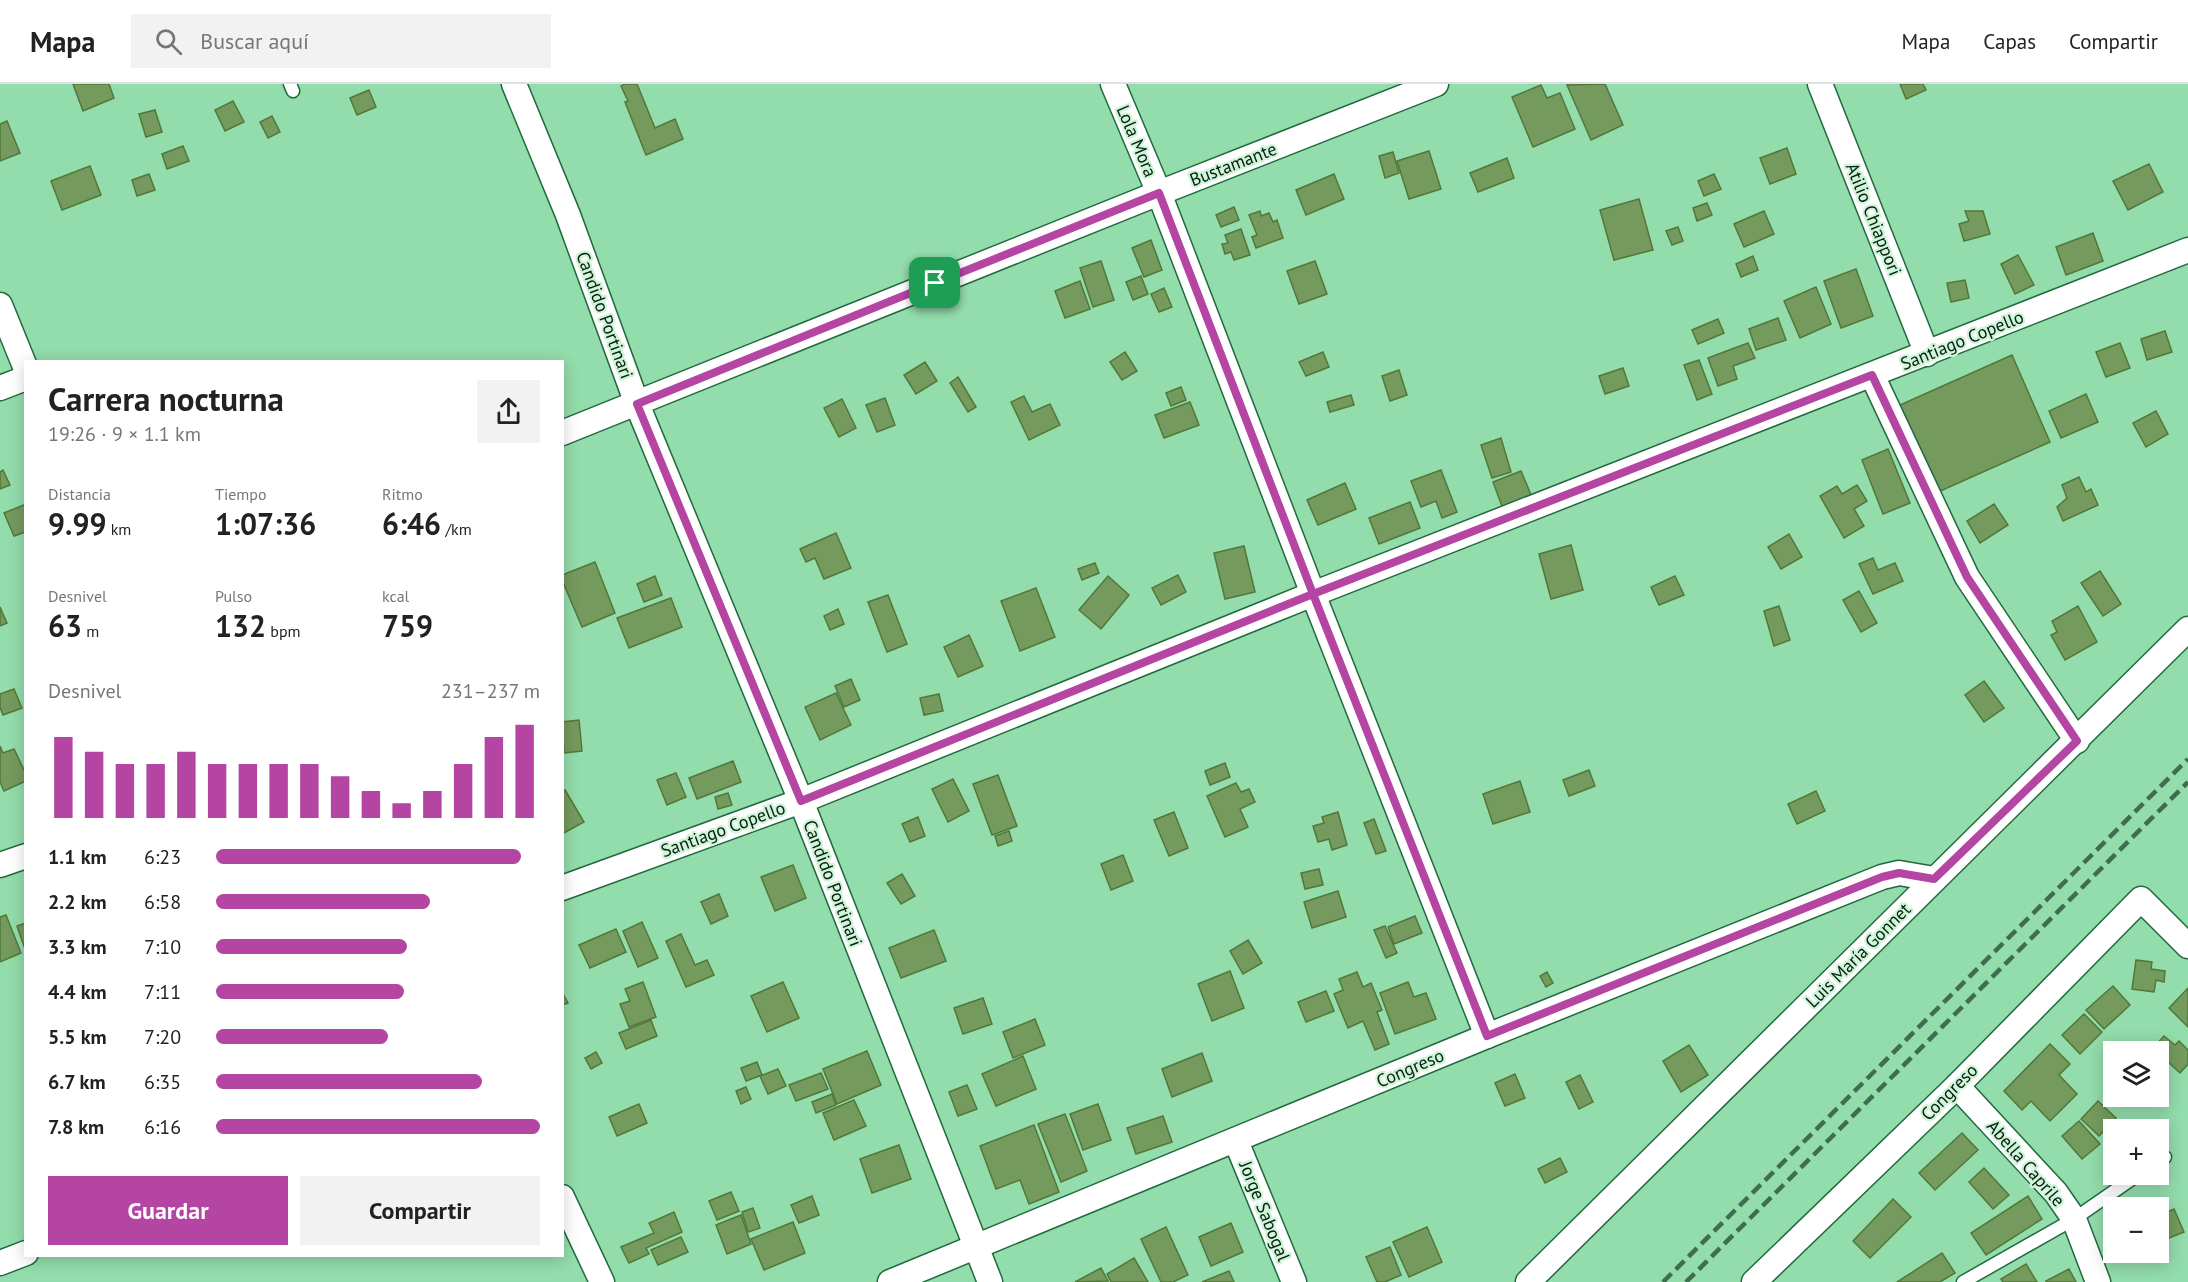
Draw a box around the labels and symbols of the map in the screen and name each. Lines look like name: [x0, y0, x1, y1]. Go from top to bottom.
street label: Lola Mora: [1112, 102, 1162, 180]
street label: Bustamante: [1186, 137, 1280, 191]
street label: Atilio Chiappori: [1841, 159, 1907, 279]
street label: Candido Portinari: [571, 248, 639, 382]
pin: [909, 257, 960, 308]
street label: Santiago Copello: [1897, 305, 2027, 375]
street label: Santiago Copello: [658, 796, 788, 862]
street label: Candido Portinari: [798, 816, 868, 950]
street label: Luis María Gonnet: [1801, 898, 1915, 1012]
street label: Congreso: [1373, 1043, 1447, 1093]
street label: Congreso: [1916, 1059, 1982, 1125]
street label: Abella Caprile: [1982, 1115, 2070, 1211]
street label: Jorge Sabogal: [1234, 1156, 1296, 1265]

